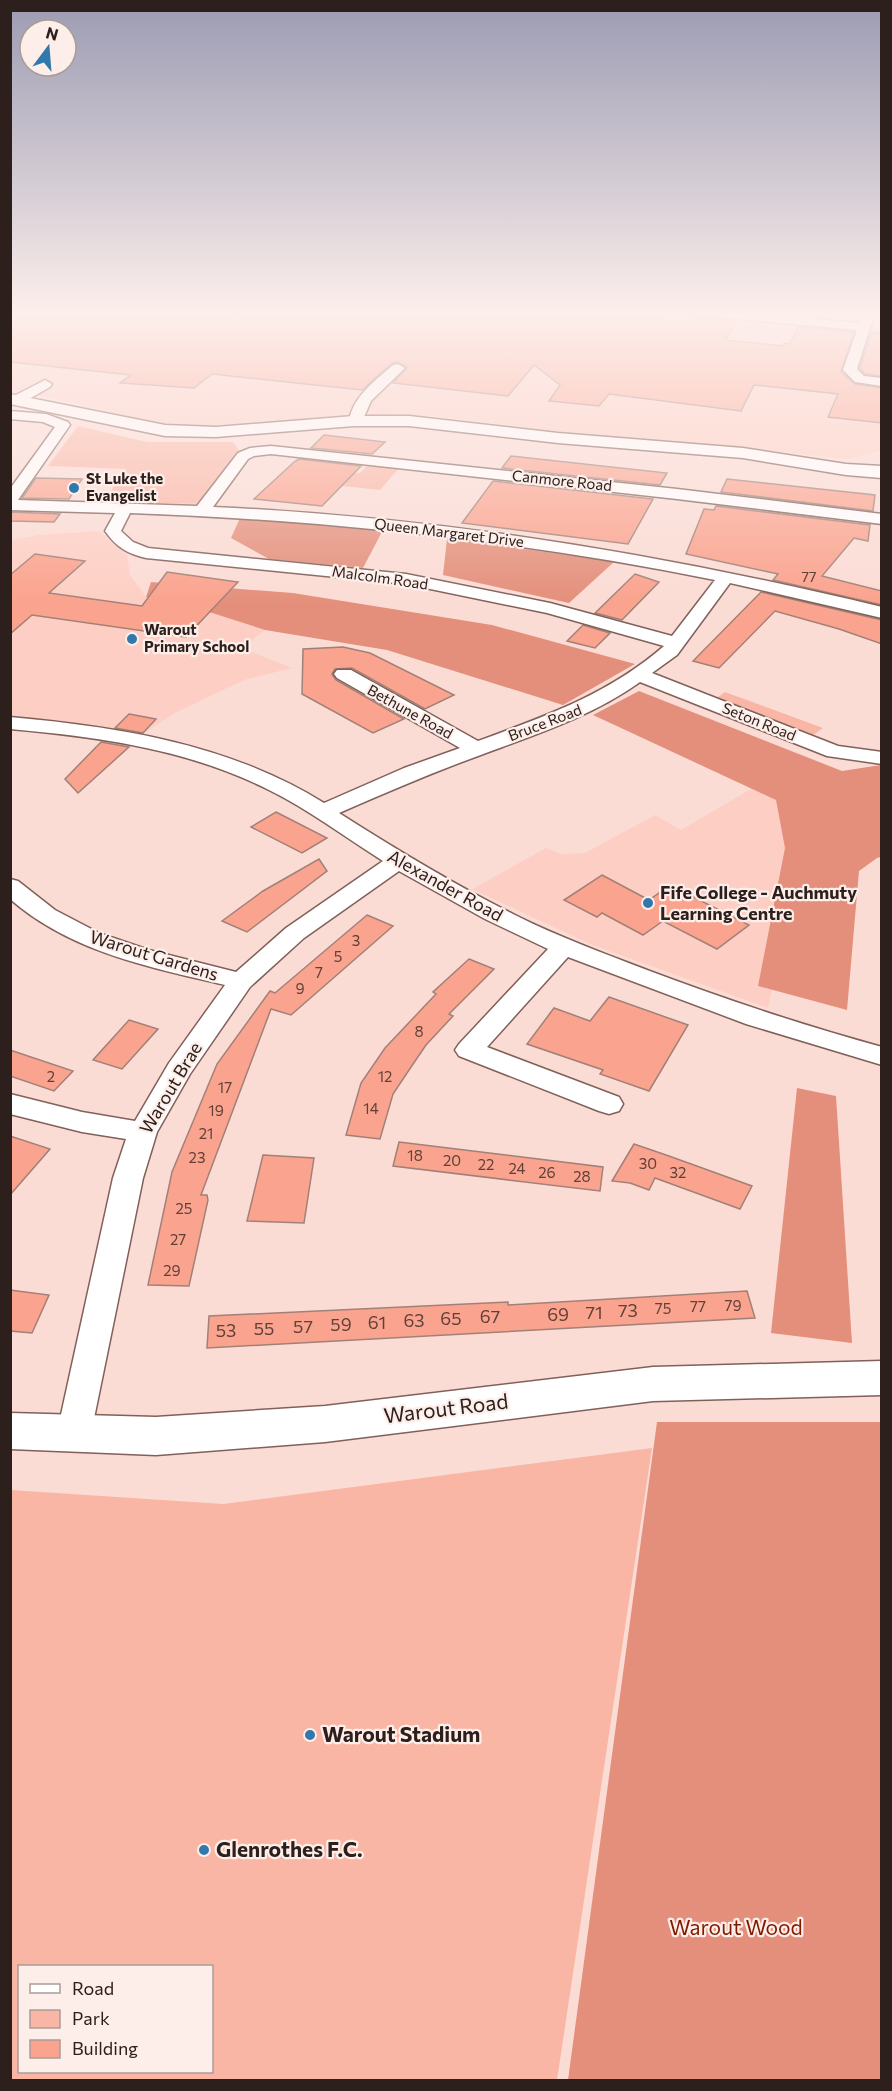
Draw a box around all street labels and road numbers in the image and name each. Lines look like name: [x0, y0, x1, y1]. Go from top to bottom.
street label: Canmore Road: [511, 466, 613, 494]
street label: Queen Margaret Drive: [373, 514, 525, 550]
street label: Malcolm Road: [331, 561, 429, 593]
street label: Bethune Road: [365, 680, 456, 742]
street label: Seton Road: [720, 698, 799, 744]
street label: Bruce Road: [505, 700, 584, 744]
street label: Alexander Road: [384, 844, 507, 926]
street label: Warout Gardens: [87, 925, 221, 985]
street label: Warout Brae: [134, 1038, 206, 1137]
street label: Warout Road: [382, 1387, 510, 1428]

